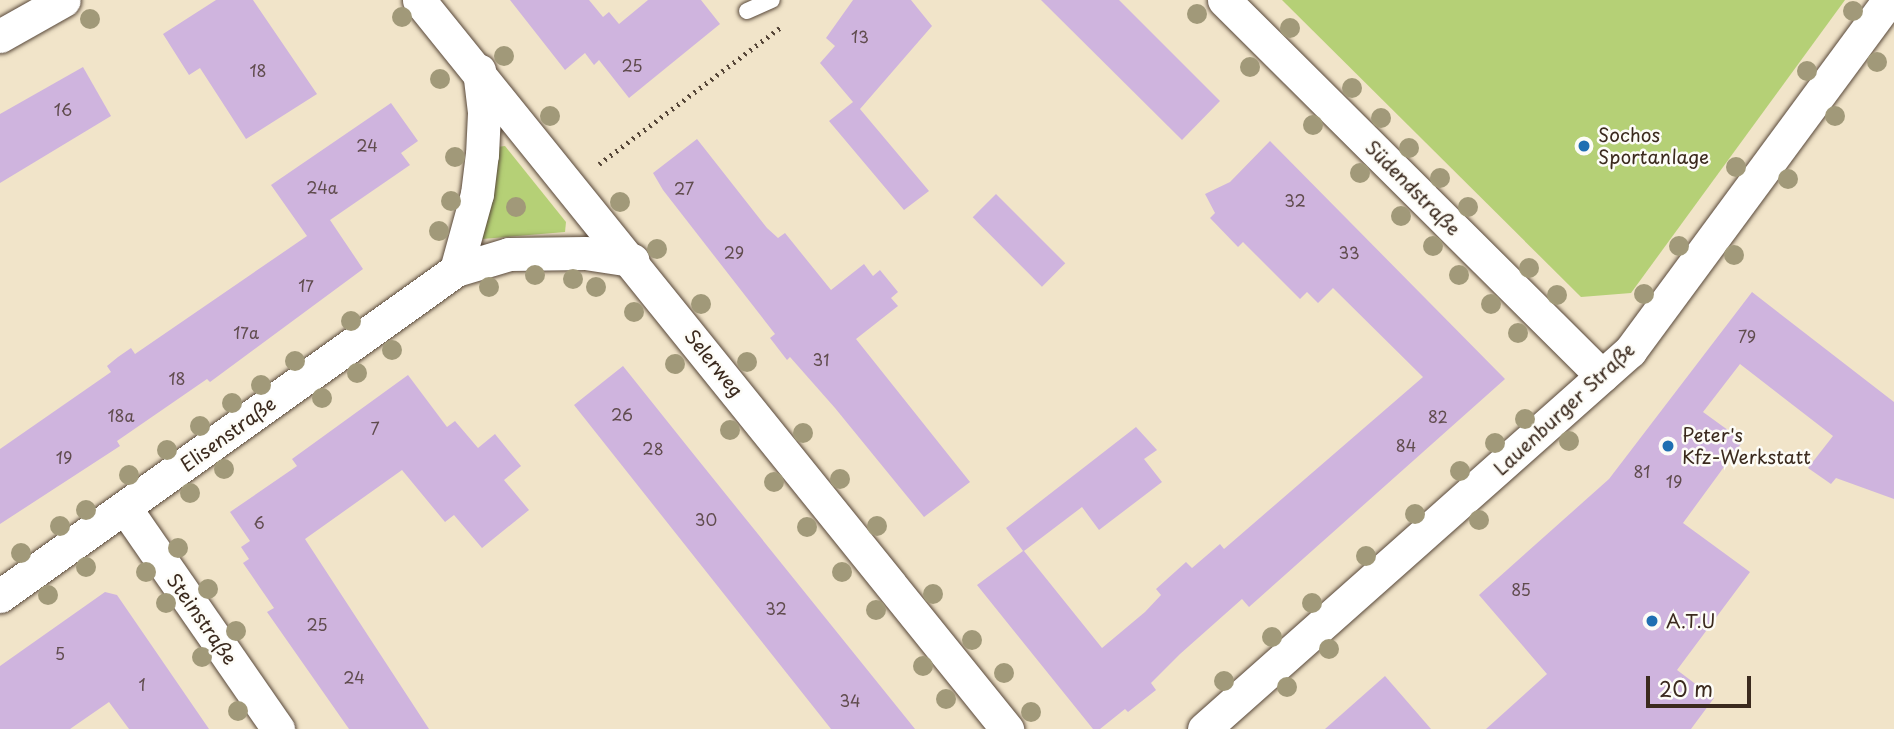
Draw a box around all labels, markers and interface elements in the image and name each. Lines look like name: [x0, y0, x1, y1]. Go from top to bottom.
house number: 13: [851, 26, 869, 46]
house number: 25: [621, 55, 643, 75]
house number: 18: [249, 60, 267, 80]
house number: 16: [54, 99, 72, 119]
place label: Sochos Sportanlage: [1598, 124, 1709, 168]
house number: 24: [356, 135, 378, 155]
street label: Südendstraße: [1361, 136, 1465, 240]
marker: Sochos Sportanlage: [1576, 138, 1592, 154]
house number: 24a: [306, 177, 338, 197]
house number: 27: [674, 178, 694, 198]
house number: 32: [1284, 190, 1306, 210]
house number: 29: [724, 242, 744, 262]
house number: 33: [1338, 242, 1360, 262]
house number: 17: [298, 275, 314, 295]
house number: 17a: [233, 322, 259, 342]
street label: Selerweg: [680, 325, 748, 401]
house number: 79: [1738, 326, 1756, 346]
street label: Lauenburger Straße: [1489, 338, 1639, 480]
house number: 31: [813, 349, 829, 369]
house number: 18: [168, 368, 186, 388]
street label: Elisenstraße: [176, 392, 280, 476]
house number: 26: [611, 404, 633, 424]
house number: 18a: [107, 405, 135, 425]
house number: 82: [1428, 406, 1448, 426]
house number: 7: [370, 418, 380, 438]
place label: Peter's Kfz-Werkstatt: [1682, 424, 1811, 468]
house number: 84: [1396, 435, 1416, 455]
house number: 28: [642, 438, 664, 458]
marker: Peter's Kfz-Werkstatt: [1660, 438, 1676, 454]
house number: 19: [56, 447, 72, 467]
house number: 81: [1633, 461, 1651, 481]
house number: 19: [1666, 471, 1682, 491]
house number: 30: [695, 509, 717, 529]
house number: 6: [253, 512, 265, 532]
street label: Steinstraße: [162, 569, 242, 669]
house number: 85: [1511, 579, 1531, 599]
house number: 32: [765, 598, 787, 618]
place label: A.T.U: [1666, 610, 1715, 632]
marker: A.T.U: [1644, 613, 1660, 629]
house number: 25: [306, 614, 328, 634]
house number: 5: [55, 643, 65, 663]
scale bar: [1649, 662, 1754, 706]
house number: 24: [343, 667, 365, 687]
text: 20 m: [1659, 672, 1713, 704]
house number: 1: [138, 674, 146, 694]
house number: 34: [839, 690, 861, 710]

